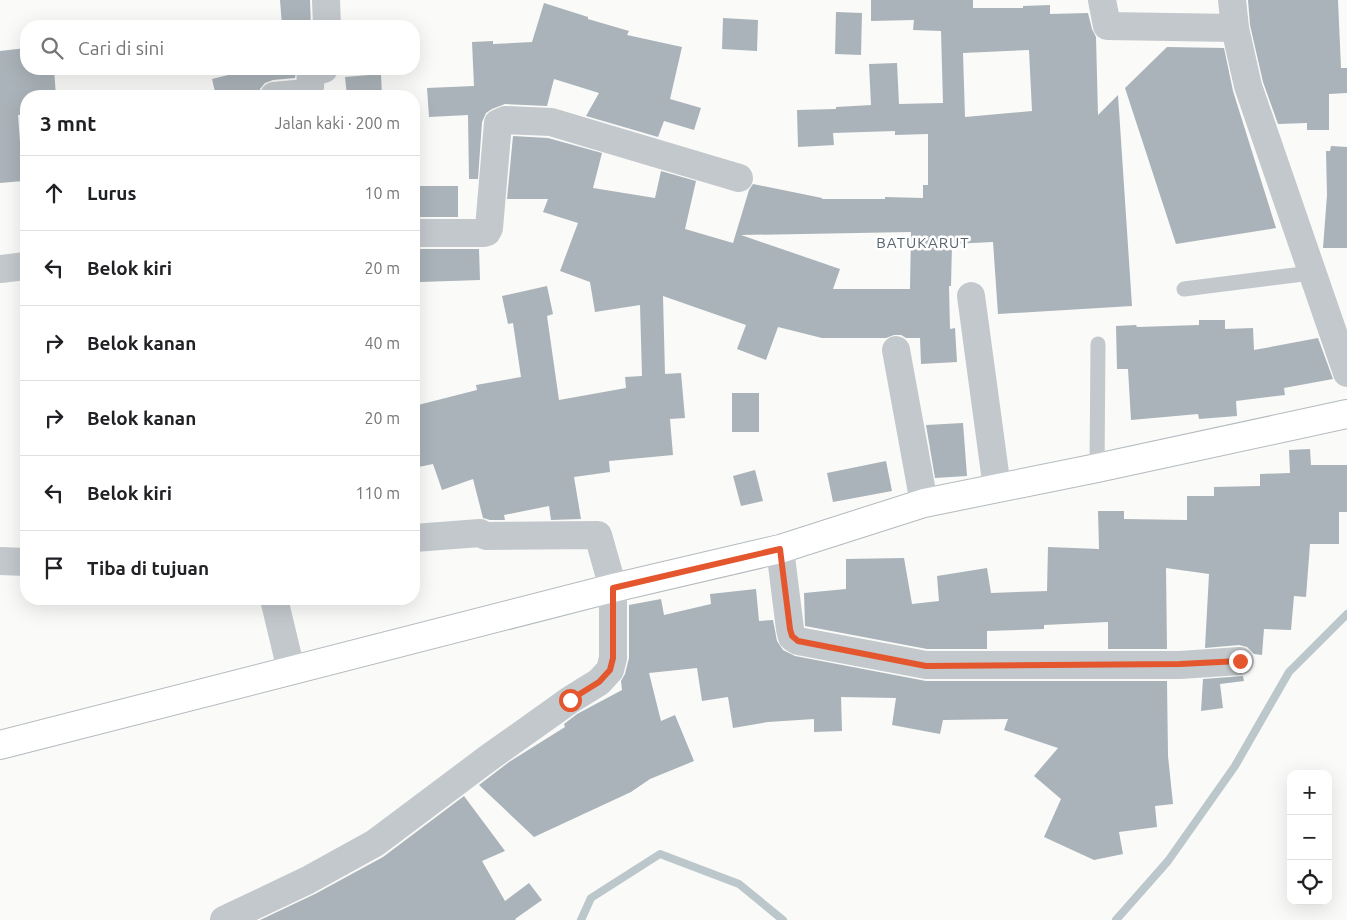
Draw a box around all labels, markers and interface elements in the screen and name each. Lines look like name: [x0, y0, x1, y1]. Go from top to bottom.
search box: [20, 20, 420, 75]
icon: search: [38, 34, 66, 62]
text: Cari di sini: [78, 37, 164, 59]
text: 3 mnt: [40, 111, 96, 135]
text: Jalan kaki · 200 m: [275, 114, 400, 132]
icon: ahead: [40, 179, 68, 207]
text: Lurus: [87, 182, 136, 204]
text: 10 m: [364, 184, 400, 202]
district label: BATUKARUT: [876, 234, 970, 251]
icon: left: [40, 254, 68, 282]
text: Belok kiri: [87, 257, 172, 279]
text: 20 m: [364, 259, 400, 277]
icon: right: [40, 329, 68, 357]
text: Belok kanan: [87, 332, 196, 354]
text: 40 m: [364, 334, 400, 352]
icon: right: [40, 404, 68, 432]
text: Belok kanan: [87, 407, 196, 429]
text: 20 m: [364, 409, 400, 427]
icon: left: [40, 479, 68, 507]
text: Belok kiri: [87, 482, 172, 504]
text: 110 m: [355, 484, 400, 502]
icon: arrive: [40, 554, 68, 582]
text: Tiba di tujuan: [87, 557, 209, 579]
route end: [1229, 650, 1252, 673]
route start: [559, 689, 582, 712]
map controls: [1287, 770, 1332, 905]
button: +: [1287, 770, 1332, 815]
button: −: [1287, 815, 1332, 860]
button: locate: [1287, 860, 1332, 905]

